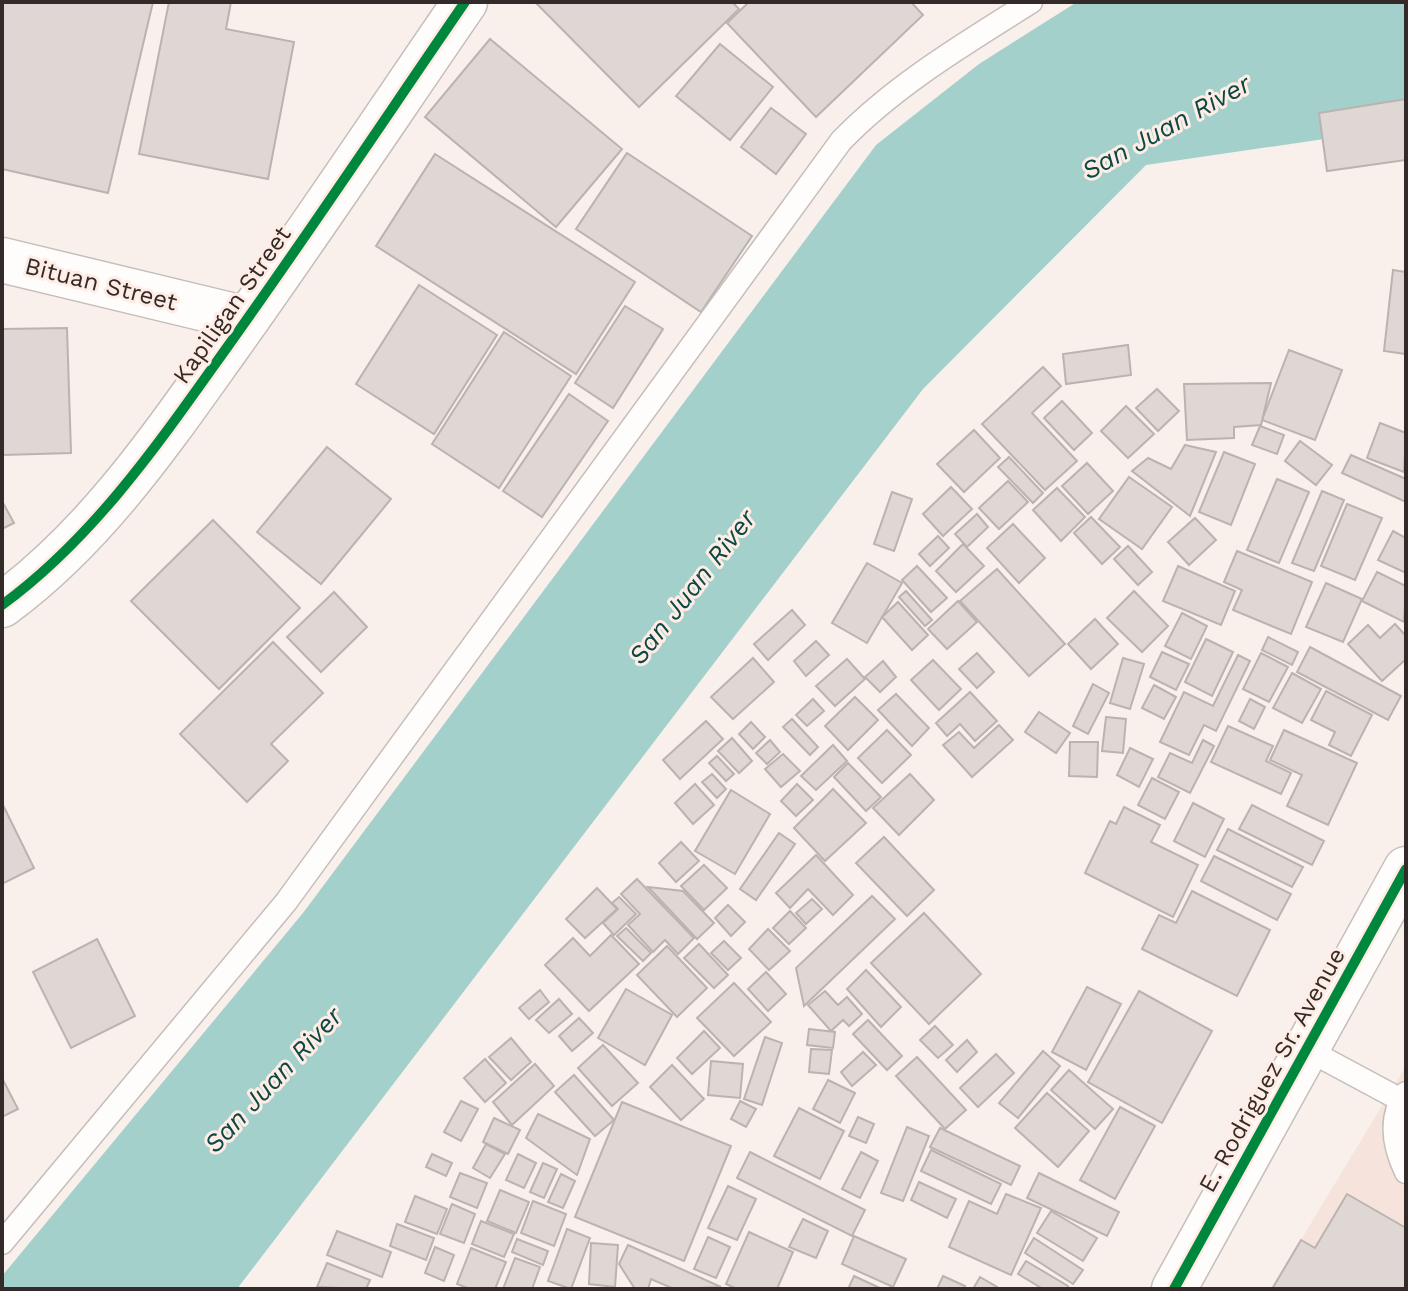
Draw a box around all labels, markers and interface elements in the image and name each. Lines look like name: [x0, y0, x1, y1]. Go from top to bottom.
water label: San Juan River: [1077, 68, 1256, 186]
street label: Kapiligan Street: [167, 221, 297, 389]
street label: Bituan Street: [22, 252, 180, 316]
water label: San Juan River: [622, 503, 762, 670]
street label: E. Rodriguez Sr. Avenue: [1193, 943, 1351, 1197]
water label: San Juan River: [198, 1000, 349, 1159]

